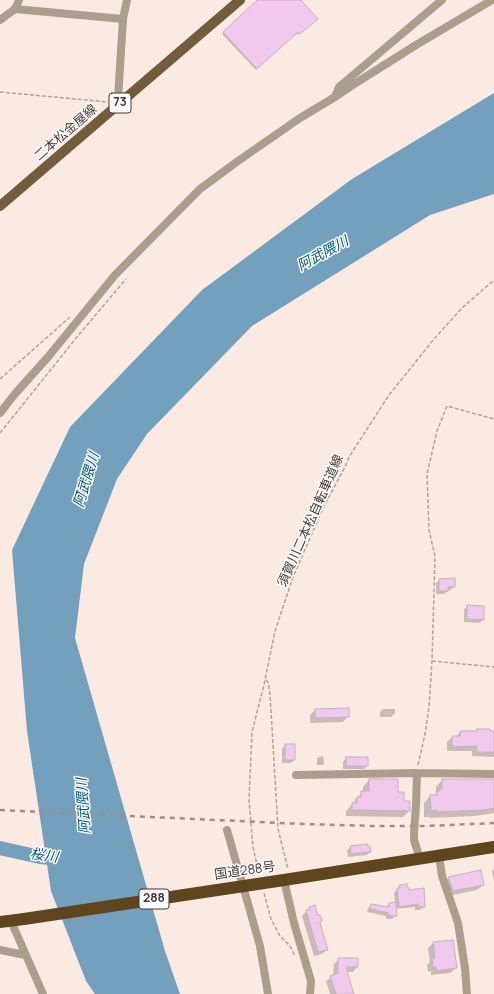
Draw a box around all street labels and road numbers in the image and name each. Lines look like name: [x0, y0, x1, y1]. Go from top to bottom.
road number: 73: [109, 93, 131, 113]
street label: 二本松金屋線: [31, 102, 101, 164]
street label: 須賀川二本松自転車道線: [275, 453, 347, 589]
street label: 国道288号: [213, 859, 277, 883]
road number: 288: [139, 889, 169, 909]

